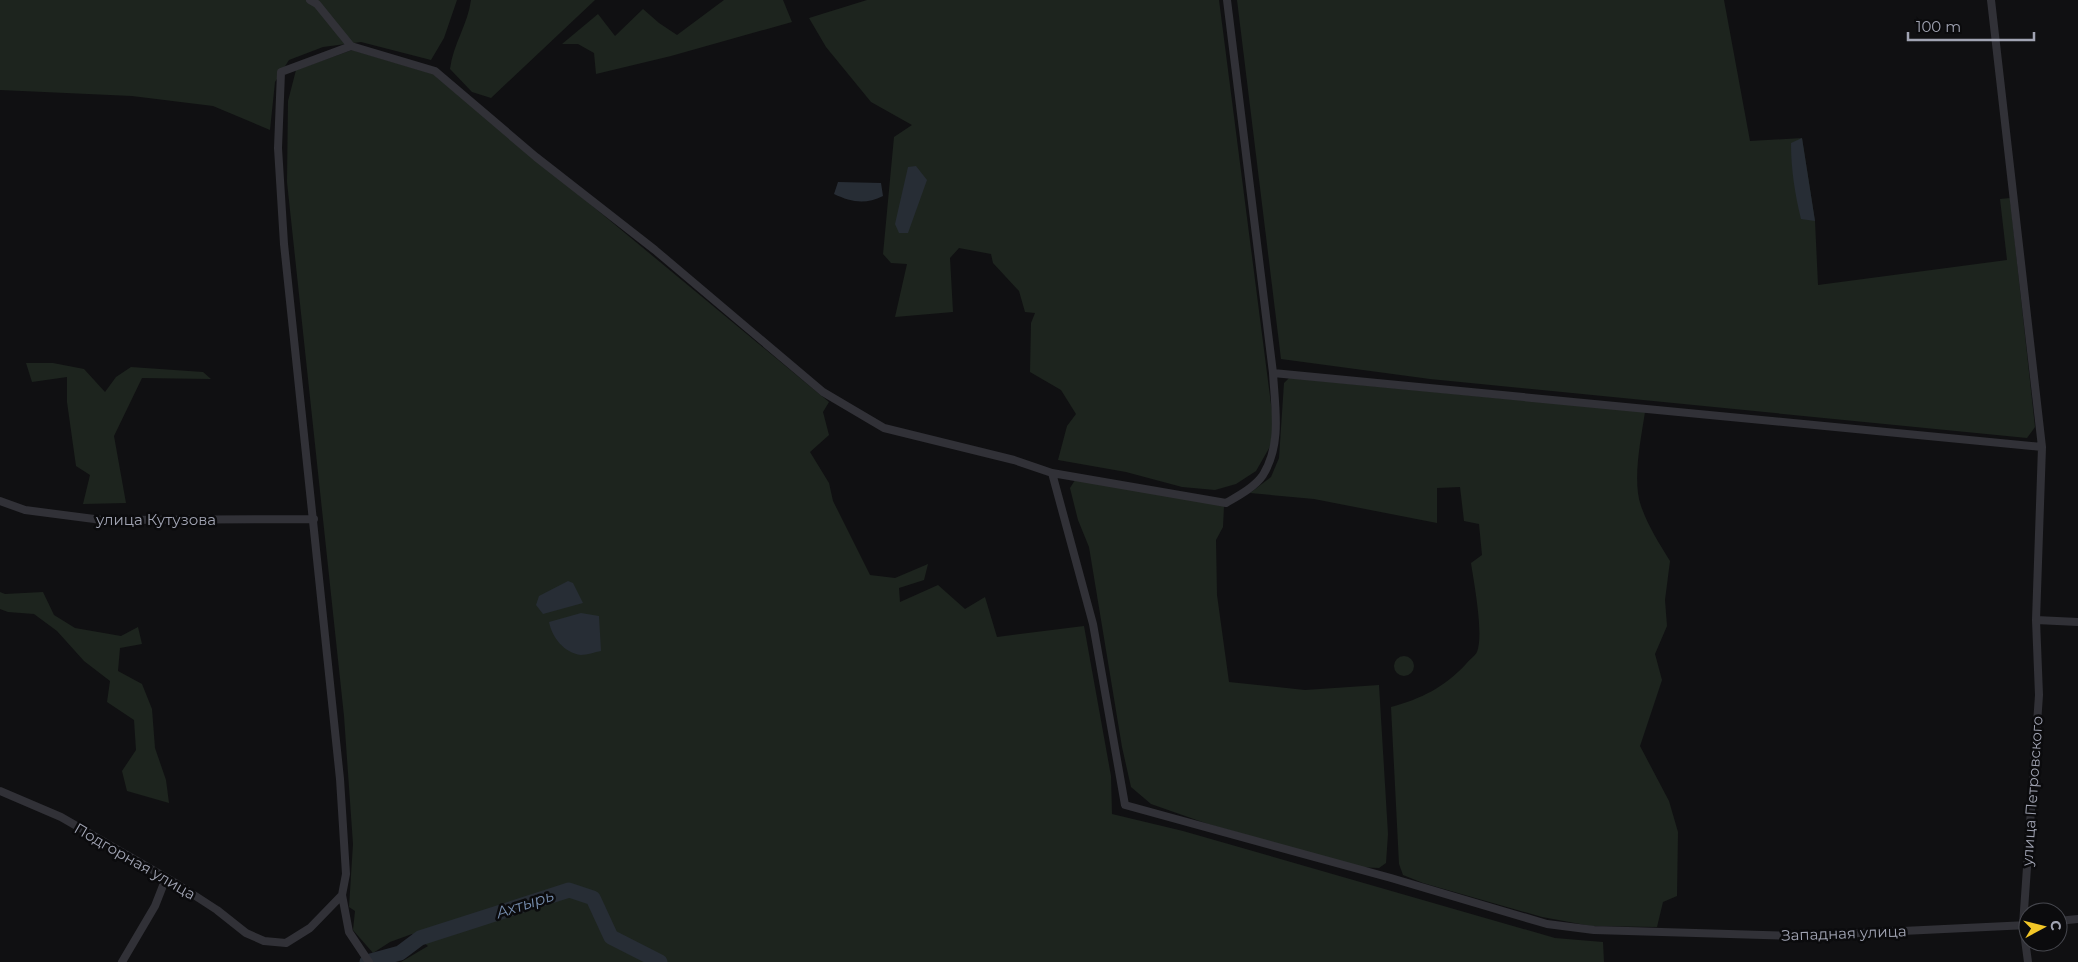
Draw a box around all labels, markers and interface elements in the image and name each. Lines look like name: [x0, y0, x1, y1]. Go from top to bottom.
scale bar: [1908, 10, 2034, 42]
text: 100 m: [1916, 17, 1961, 36]
street label: улица Кутузова: [95, 510, 216, 529]
street label: улица Петровского: [2017, 715, 2047, 868]
street label: Подгорная улица: [71, 819, 199, 903]
water label: Ахтырь: [493, 886, 556, 923]
north arrow: [2018, 902, 2068, 952]
text: С: [2046, 919, 2065, 932]
street label: Западная улица: [1781, 921, 1907, 945]

